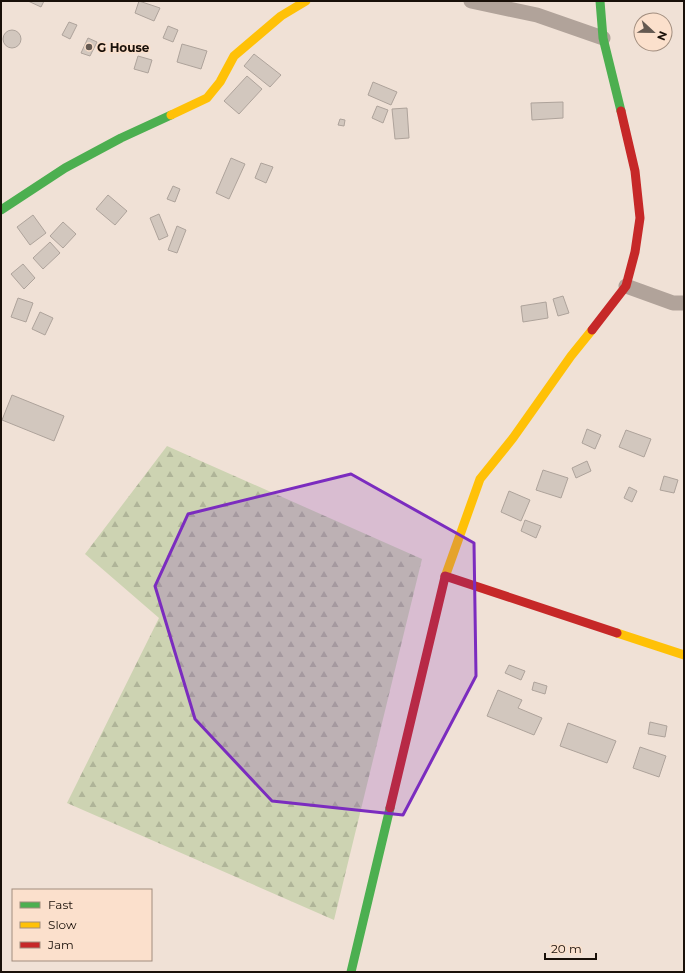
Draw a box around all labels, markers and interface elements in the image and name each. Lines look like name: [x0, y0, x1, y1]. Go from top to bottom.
north arrow: [633, 12, 673, 52]
text: N: [654, 29, 670, 42]
place label: G House: [97, 40, 150, 55]
marker: G House: [84, 42, 94, 52]
legend: [12, 889, 152, 961]
text: Fast: [48, 897, 73, 912]
text: Slow: [48, 917, 77, 932]
scale bar: [545, 935, 596, 961]
text: Jam: [47, 937, 74, 952]
text: 20 m: [551, 941, 582, 956]

